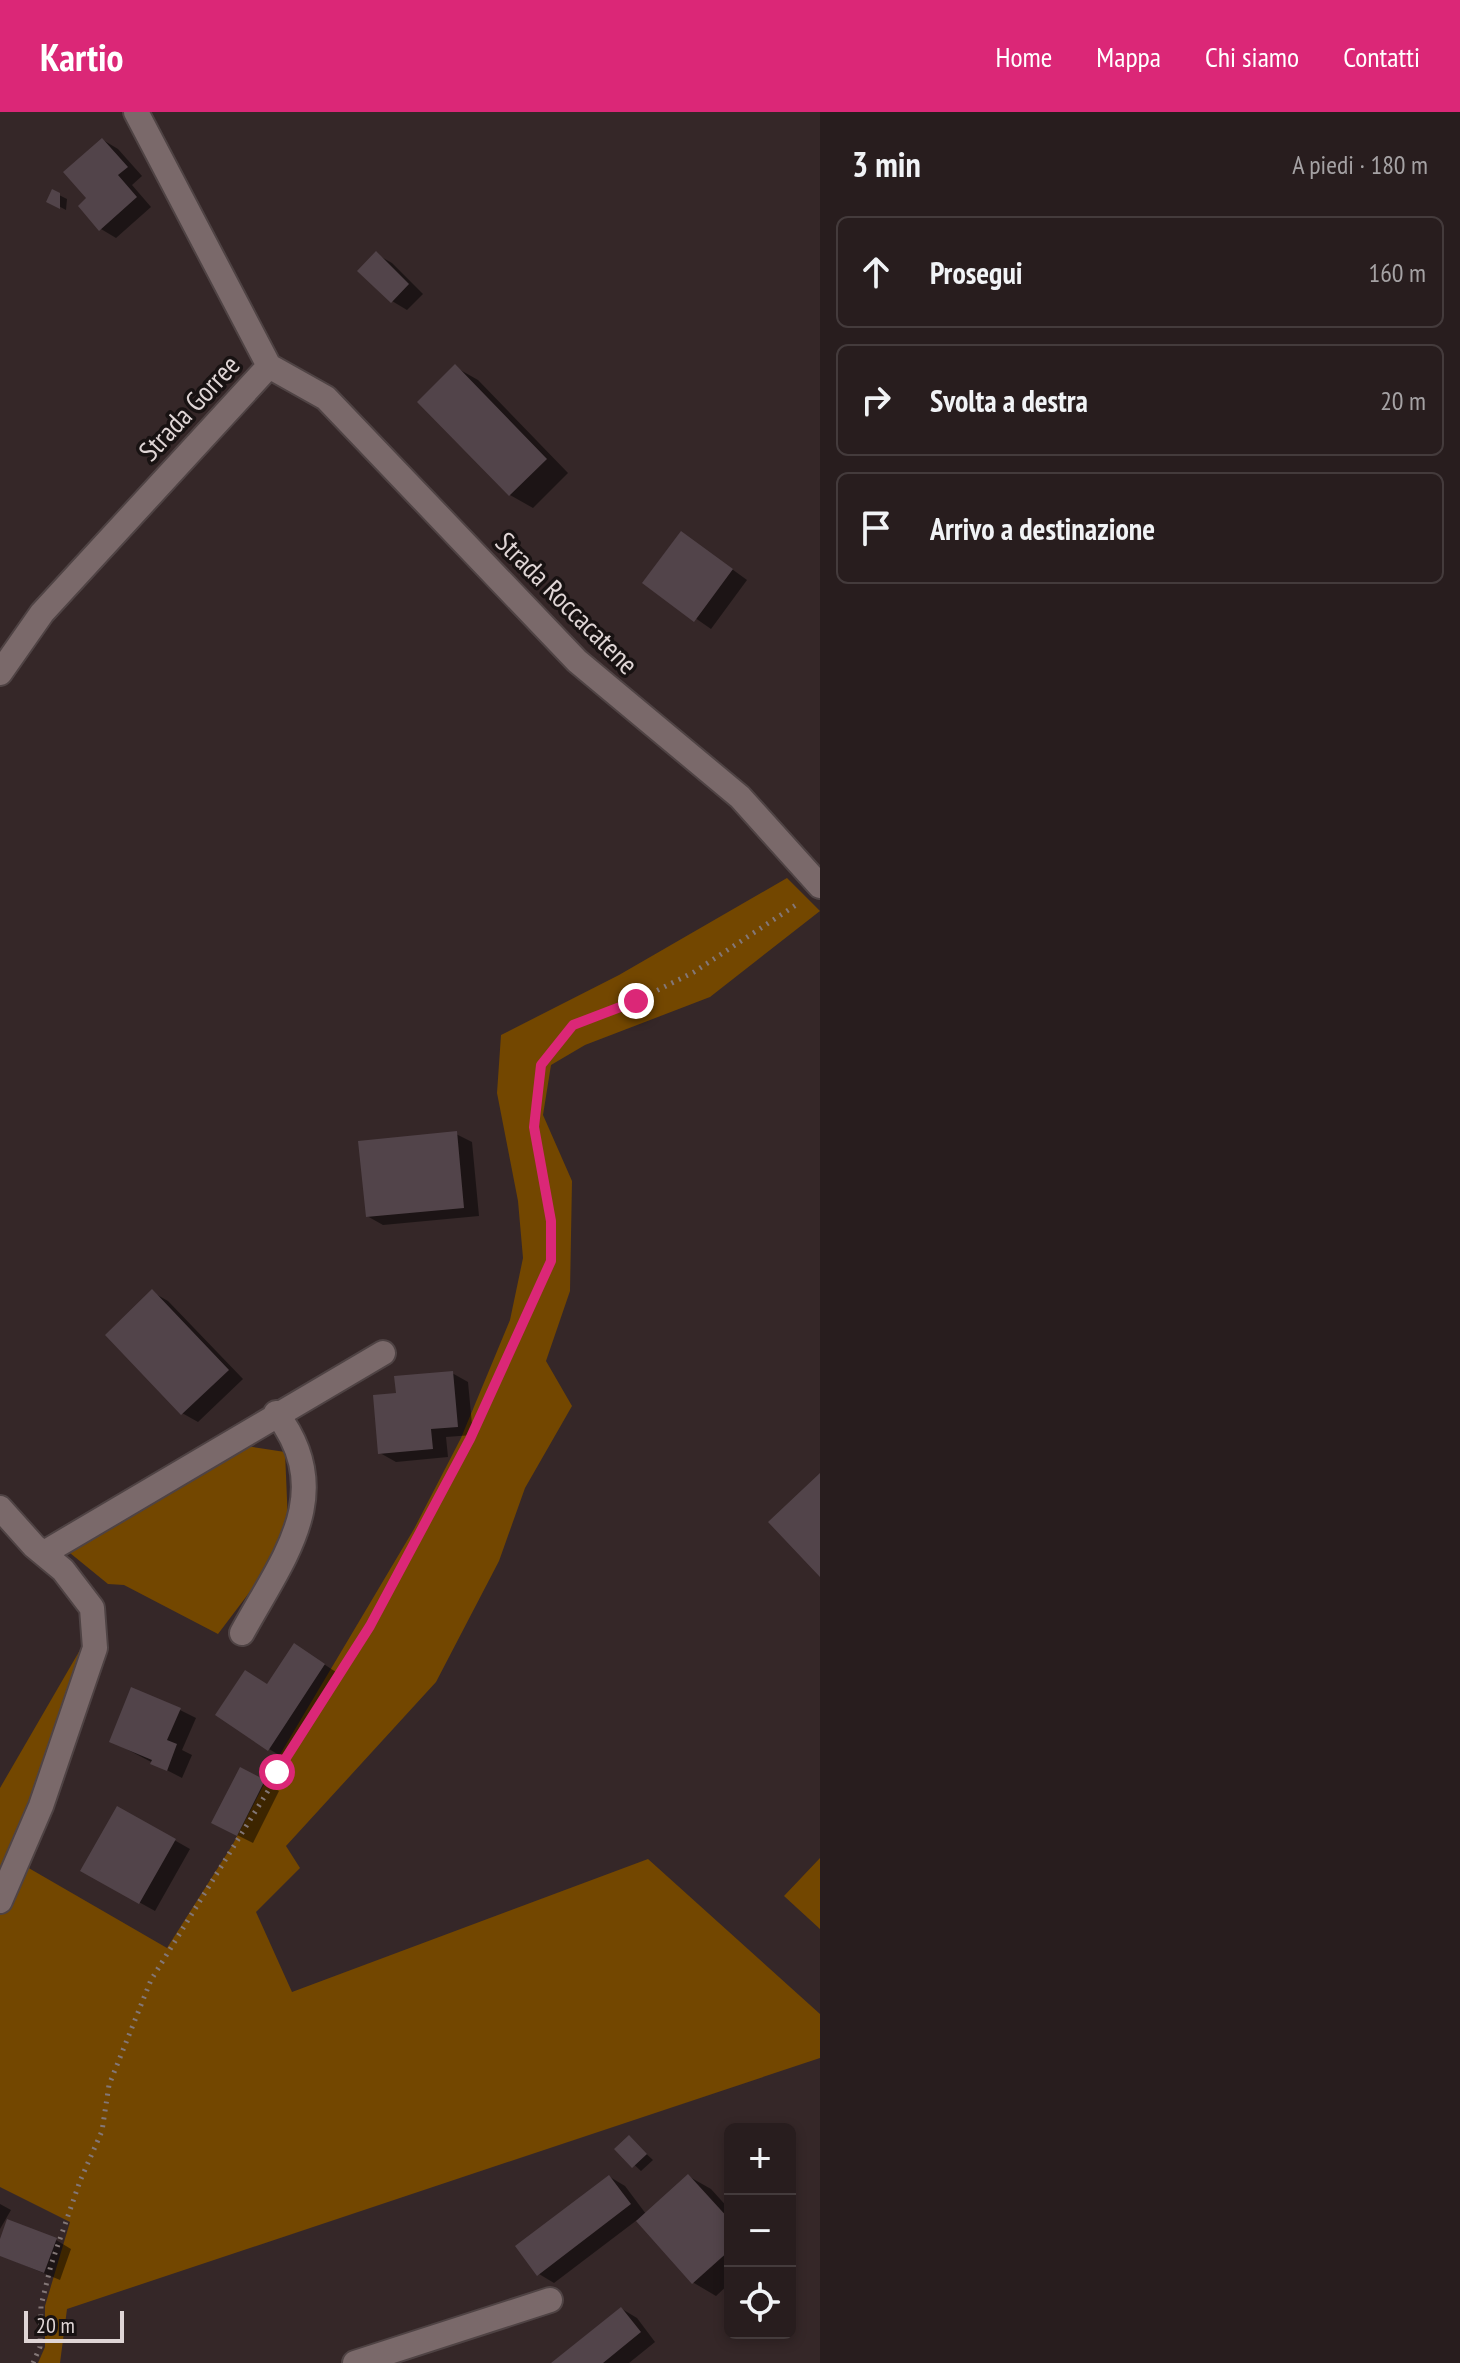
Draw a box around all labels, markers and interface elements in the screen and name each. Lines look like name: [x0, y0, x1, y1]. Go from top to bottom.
text: Kartio: [40, 32, 124, 81]
text: Home: [995, 38, 1052, 75]
text: Mappa: [1096, 38, 1161, 75]
text: Chi siamo: [1205, 38, 1299, 75]
text: Contatti: [1343, 38, 1420, 75]
text: 3 min: [852, 142, 921, 186]
text: A piedi · 180 m: [1292, 148, 1428, 181]
icon: ahead: [854, 250, 898, 294]
text: Prosegui: [930, 253, 1023, 292]
text: 160 m: [1368, 256, 1426, 289]
street label: Strada Gorree: [130, 347, 247, 469]
icon: right: [854, 378, 898, 422]
text: Svolta a destra: [930, 381, 1088, 420]
text: 20 m: [1380, 384, 1426, 417]
icon: arrive: [854, 506, 898, 550]
text: Arrivo a destinazione: [930, 509, 1155, 548]
street label: Strada Roccacatene: [488, 523, 647, 682]
route end: [618, 983, 654, 1019]
route start: [259, 1754, 295, 1790]
map controls: [724, 2123, 796, 2339]
button: +: [724, 2123, 796, 2195]
button: −: [724, 2195, 796, 2267]
button: locate: [724, 2267, 796, 2339]
scale bar: [24, 2307, 124, 2343]
text: 20 m: [36, 2311, 75, 2339]

